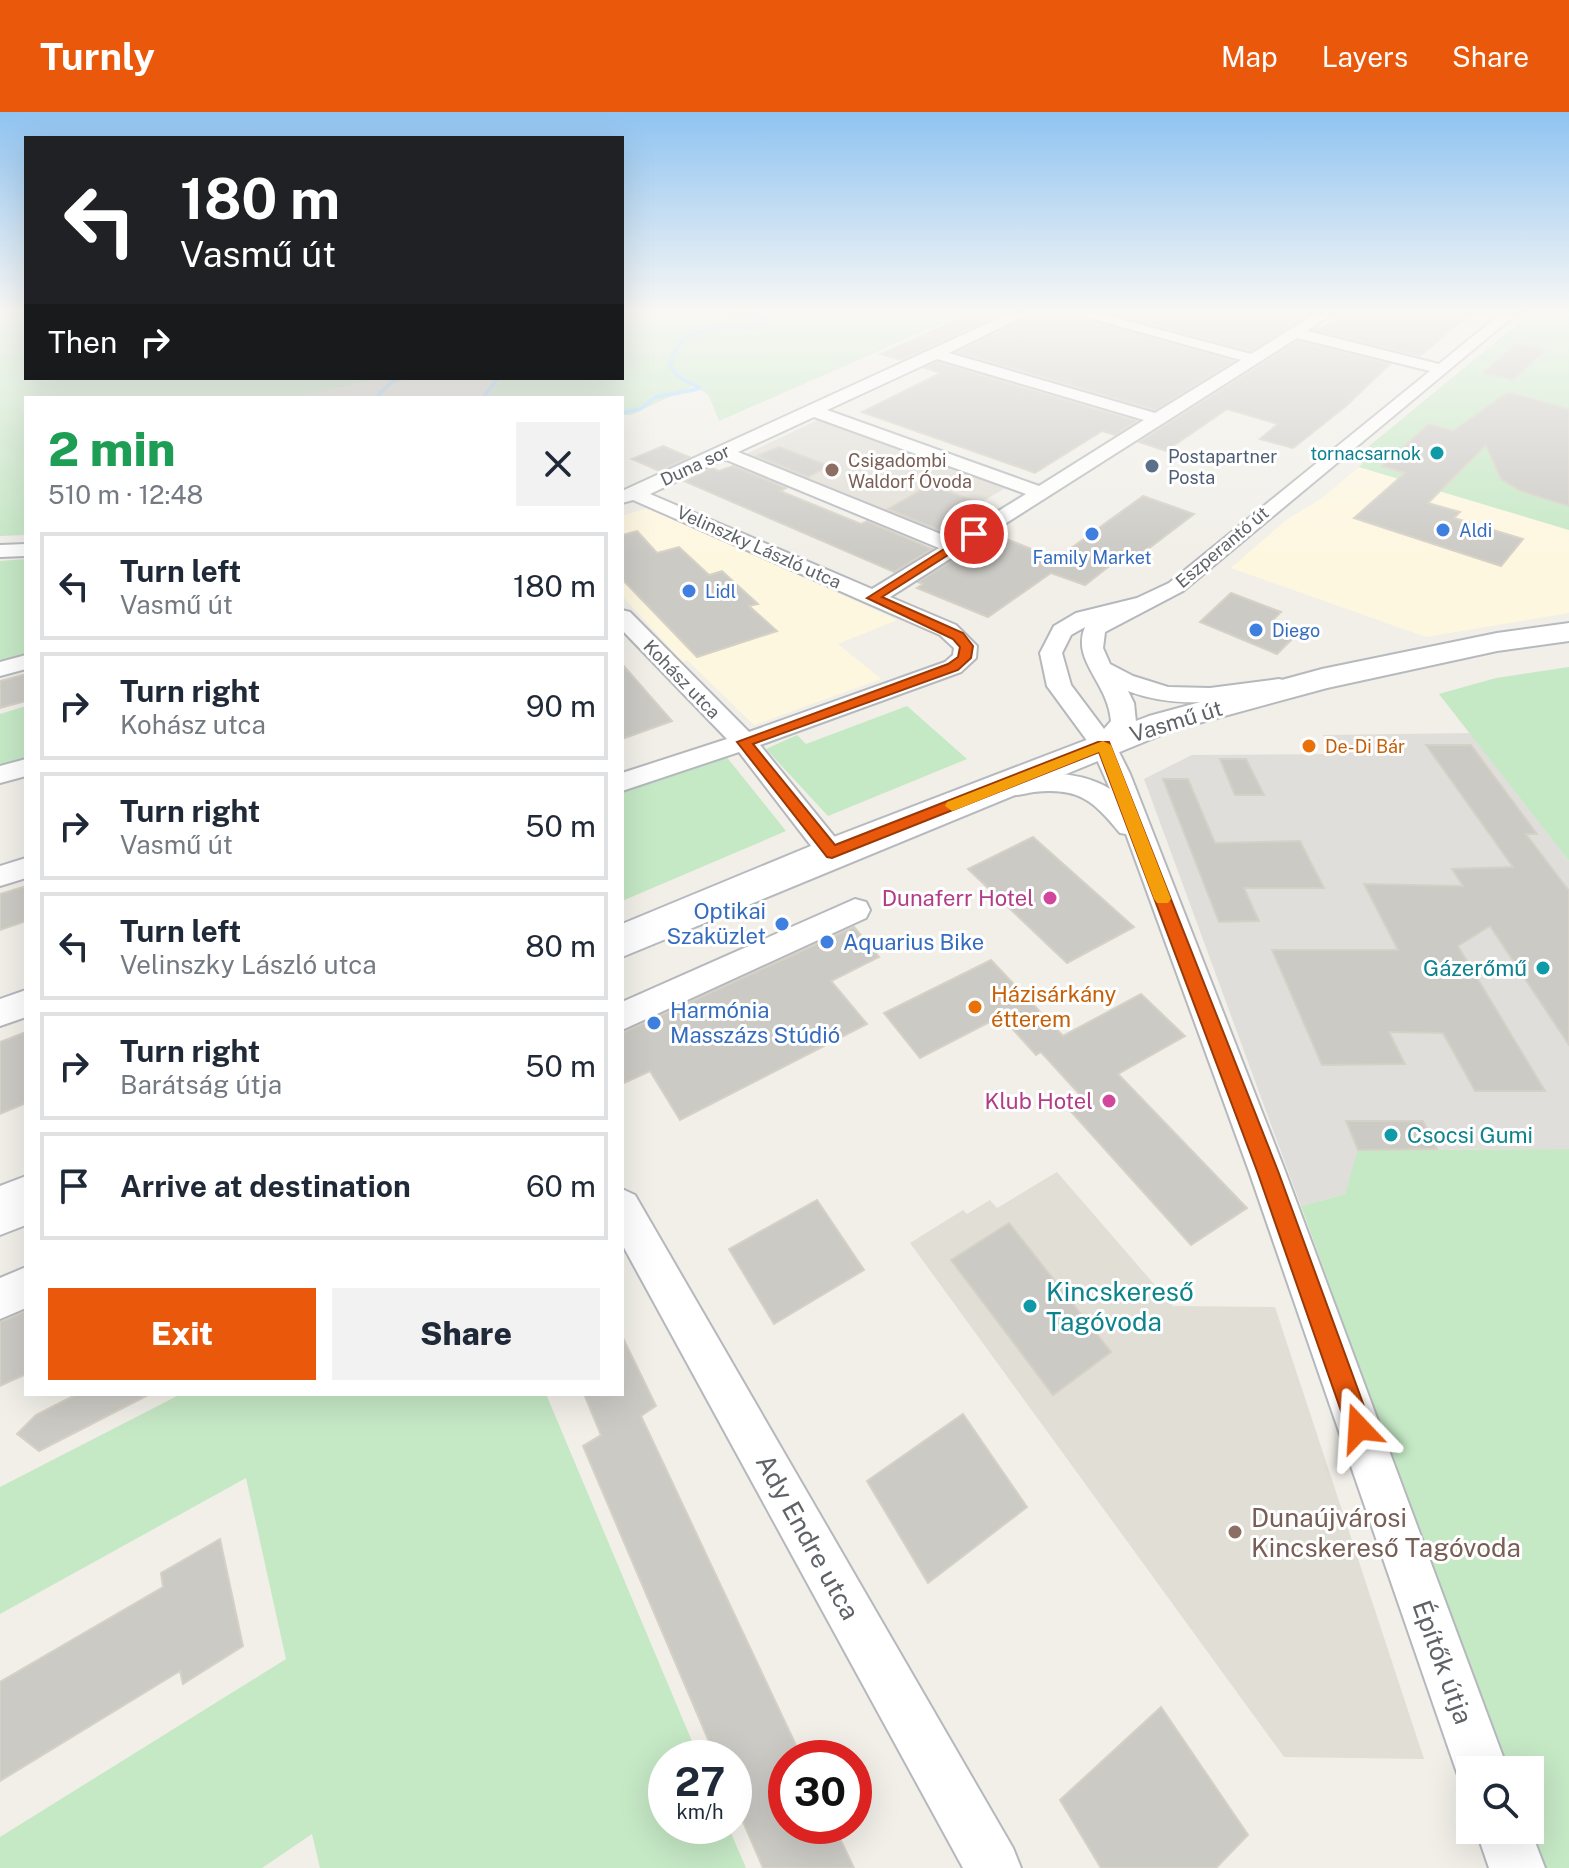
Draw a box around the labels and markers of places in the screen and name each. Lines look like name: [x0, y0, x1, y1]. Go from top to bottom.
place label: tornacsarnok: [1310, 443, 1421, 464]
marker: tornacsarnok: [1428, 444, 1446, 462]
place label: Postapartner Posta: [1168, 446, 1277, 488]
place label: Csigadombi Waldorf Óvoda: [848, 450, 972, 492]
marker: Postapartner Posta: [1143, 457, 1161, 475]
marker: Csigadombi Waldorf Óvoda: [823, 461, 841, 479]
pin: [940, 500, 1008, 568]
place label: Aldi: [1459, 520, 1492, 541]
marker: Aldi: [1434, 521, 1452, 539]
marker: Family Market: [1083, 525, 1101, 543]
place label: Family Market: [1033, 547, 1151, 568]
place label: Lidl: [705, 581, 736, 602]
marker: Lidl: [680, 582, 698, 600]
place label: Diego: [1272, 620, 1320, 641]
marker: Diego: [1247, 621, 1265, 639]
place label: De-Di Bár: [1325, 736, 1405, 757]
marker: De-Di Bár: [1300, 737, 1318, 755]
place label: Dunaferr Hotel: [882, 885, 1034, 911]
marker: Dunaferr Hotel: [1041, 889, 1059, 907]
place label: Optikai Szaküzlet: [667, 898, 766, 949]
marker: Optikai Szaküzlet: [773, 915, 791, 933]
place label: Aquarius Bike: [843, 929, 984, 955]
marker: Aquarius Bike: [818, 933, 836, 951]
place label: Gázerőmű: [1423, 955, 1527, 981]
marker: Gázerőmű: [1534, 959, 1552, 977]
place label: Házisárkány étterem: [991, 981, 1116, 1032]
place label: Harmónia Masszázs Stúdió: [670, 997, 840, 1048]
marker: Házisárkány étterem: [966, 998, 984, 1016]
marker: Harmónia Masszázs Stúdió: [645, 1014, 663, 1032]
place label: Klub Hotel: [984, 1088, 1093, 1114]
marker: Klub Hotel: [1100, 1092, 1118, 1110]
place label: Csocsi Gumi: [1407, 1122, 1533, 1148]
marker: Csocsi Gumi: [1382, 1126, 1400, 1144]
place label: Kincskereső Tagóvoda: [1046, 1276, 1194, 1337]
marker: Kincskereső Tagóvoda: [1021, 1297, 1039, 1315]
place label: Dunaújvárosi Kincskereső Tagóvoda: [1251, 1502, 1521, 1563]
marker: Dunaújvárosi Kincskereső Tagóvoda: [1226, 1523, 1244, 1541]

